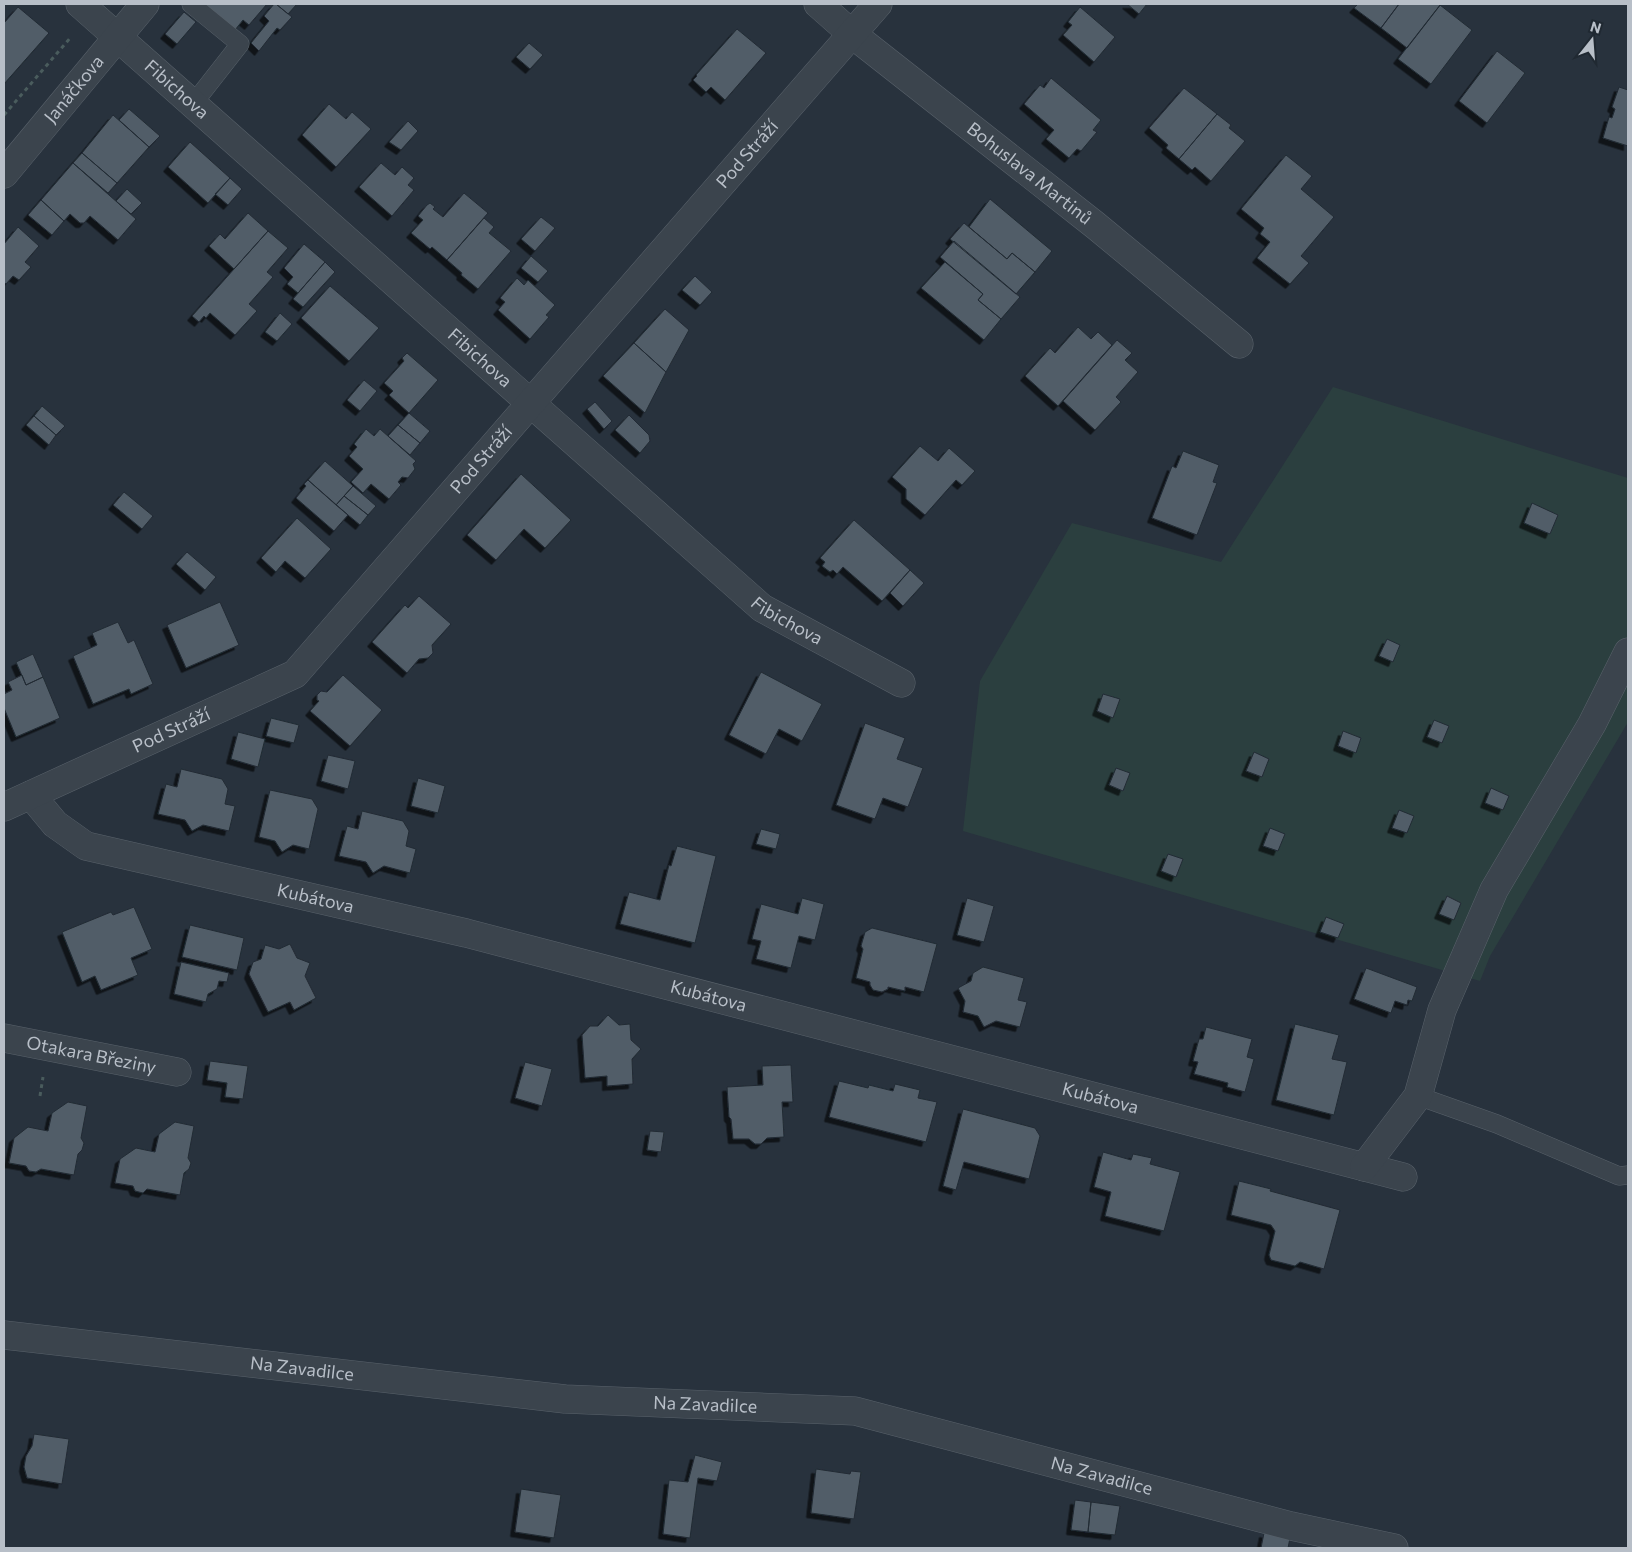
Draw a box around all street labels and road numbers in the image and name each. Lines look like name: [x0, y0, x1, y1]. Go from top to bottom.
street label: Janáčkova: [39, 50, 108, 127]
street label: Fibichova: [141, 55, 214, 123]
street label: Pod Stráží: [711, 114, 783, 192]
street label: Bohuslava Martinů: [963, 117, 1097, 229]
street label: Fibichova: [444, 323, 517, 392]
street label: Pod Stráží: [445, 419, 517, 498]
street label: Fibichova: [747, 592, 827, 649]
street label: Pod Stráží: [128, 702, 215, 757]
street label: Kubátova: [275, 878, 356, 917]
street label: Kubátova: [668, 975, 749, 1016]
street label: Otakara Březiny: [25, 1031, 158, 1078]
street label: Kubátova: [1060, 1077, 1141, 1118]
street label: Na Zavadilce: [249, 1351, 355, 1385]
street label: Na Zavadilce: [653, 1391, 758, 1417]
street label: Na Zavadilce: [1049, 1451, 1155, 1499]

